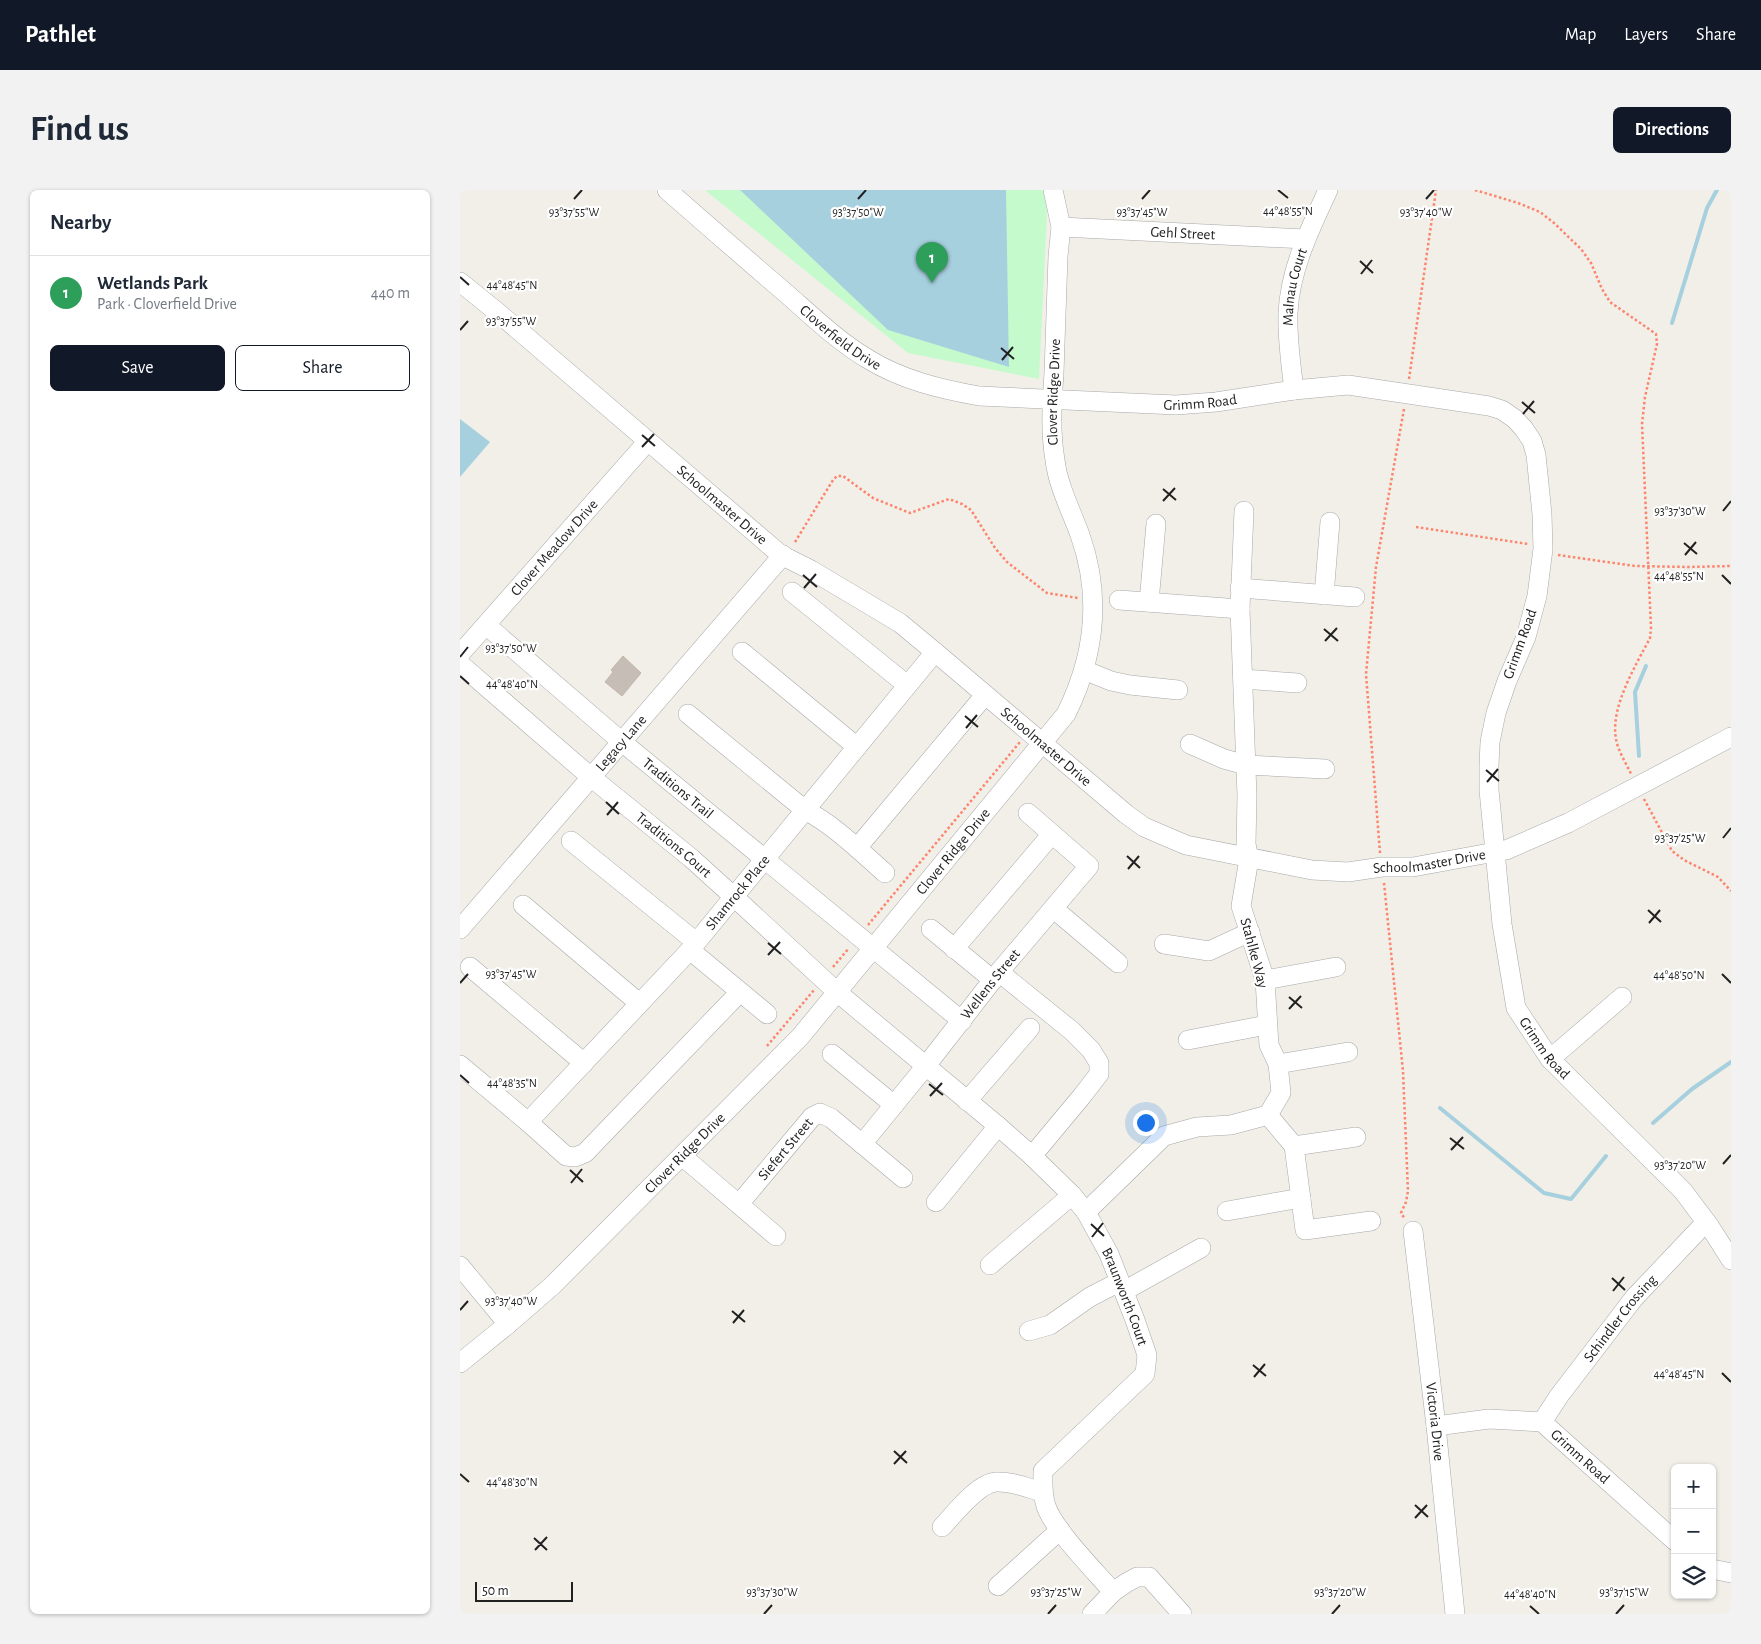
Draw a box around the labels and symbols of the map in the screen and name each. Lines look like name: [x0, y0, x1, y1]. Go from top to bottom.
text: 44°48'55"N: [1263, 205, 1313, 217]
text: 93°37'55"W: [549, 206, 599, 218]
text: 93°37'50"W: [832, 206, 884, 218]
text: 93°37'45"W: [1116, 206, 1168, 218]
text: 93°37'40"W: [1400, 206, 1452, 218]
street label: Gehl Street: [1150, 224, 1216, 242]
pin: 1: [916, 242, 948, 283]
street label: Malnau Court: [1280, 246, 1310, 326]
text: 44°48'45"N: [487, 279, 537, 291]
street label: Cloverfield Drive: [797, 302, 884, 372]
text: 93°37'55"W: [486, 315, 536, 327]
street label: Clover Ridge Drive: [1044, 338, 1063, 446]
street label: Grimm Road: [1163, 391, 1238, 413]
street label: Schoolmaster Drive: [674, 462, 770, 547]
street label: Clover Meadow Drive: [508, 496, 600, 599]
text: 93°37'30"W: [1654, 505, 1706, 517]
text: 44°48'55"N: [1654, 570, 1704, 582]
street label: Grimm Road: [1500, 607, 1540, 681]
text: 93°37'50"W: [485, 642, 537, 654]
text: 44°48'40"N: [486, 678, 538, 690]
street label: Schoolmaster Drive: [998, 704, 1095, 789]
street label: Legacy Lane: [592, 712, 649, 774]
street label: Traditions Trail: [640, 755, 716, 821]
street label: Clover Ridge Drive: [913, 805, 993, 897]
street label: Traditions Court: [633, 809, 715, 880]
text: 93°37'25"W: [1655, 832, 1706, 844]
street label: Schoolmaster Drive: [1372, 846, 1487, 876]
street label: Shamrock Place: [702, 852, 772, 933]
street label: Stahlke Way: [1237, 916, 1271, 990]
street label: Wellens Street: [958, 946, 1023, 1022]
text: 93°37'45"W: [485, 968, 537, 980]
text: 44°48'50"N: [1653, 969, 1705, 981]
street label: Grimm Road: [1517, 1014, 1573, 1082]
text: 44°48'35"N: [487, 1077, 537, 1089]
street label: Clover Ridge Drive: [642, 1110, 728, 1196]
your location: [1133, 1110, 1159, 1136]
street label: Siefert Street: [755, 1115, 816, 1183]
text: 93°37'20"W: [1654, 1159, 1706, 1171]
street label: Braunworth Court: [1099, 1245, 1151, 1348]
street label: Schindler Crossing: [1581, 1271, 1660, 1365]
text: 93°37'40"W: [485, 1295, 537, 1307]
text: 44°48'45"N: [1654, 1368, 1704, 1380]
street label: Victoria Drive: [1423, 1382, 1447, 1462]
street label: Grimm Road: [1548, 1426, 1613, 1487]
text: 44°48'30"N: [486, 1476, 538, 1488]
scale bar: [475, 1579, 572, 1602]
text: 93°37'30"W: [746, 1586, 798, 1598]
text: 93°37'25"W: [1031, 1586, 1082, 1598]
text: 93°37'20"W: [1314, 1586, 1366, 1598]
text: 93°37'15"W: [1599, 1586, 1649, 1598]
text: 44°48'40"N: [1504, 1588, 1556, 1600]

